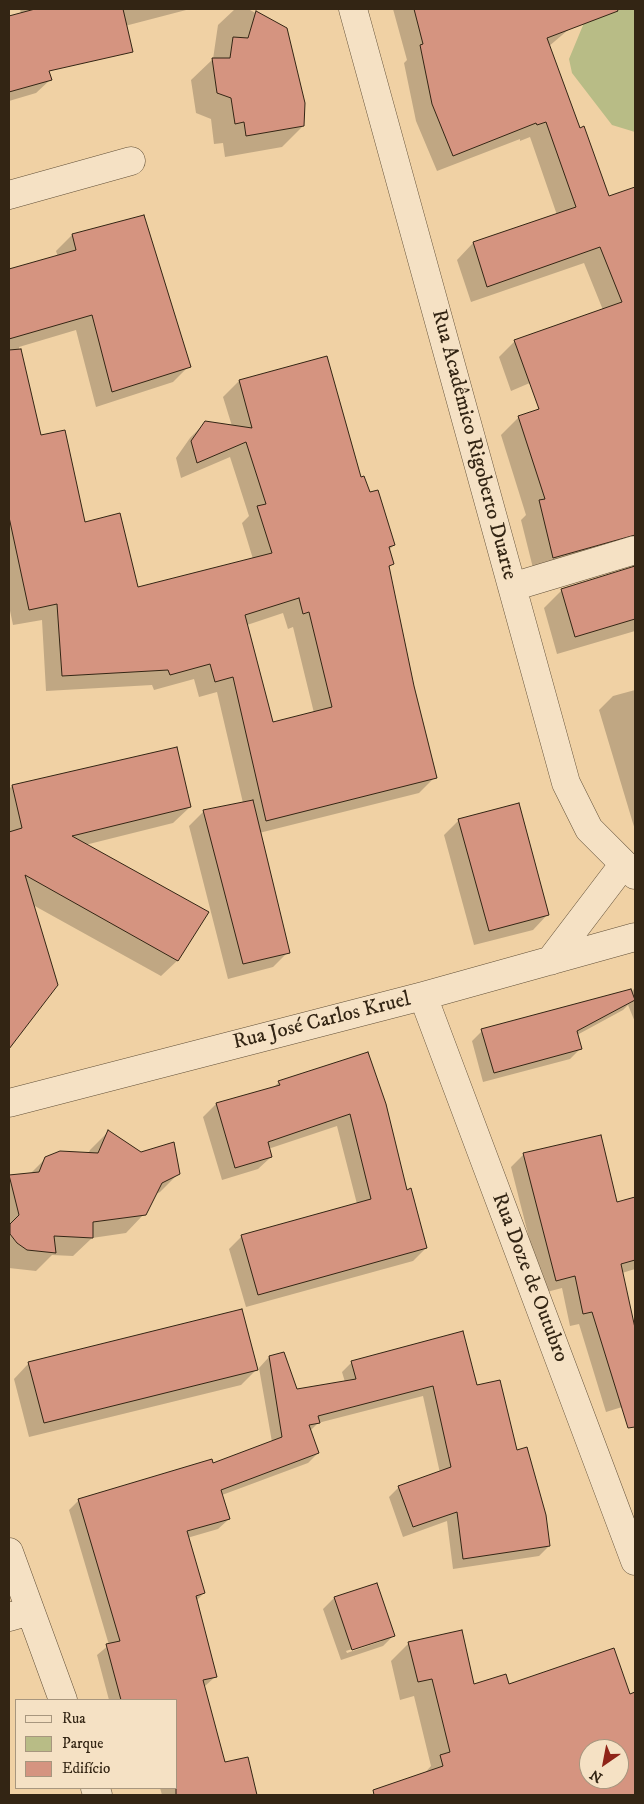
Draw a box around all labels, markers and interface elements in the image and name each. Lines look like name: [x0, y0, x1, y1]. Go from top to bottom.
street label: Rua Acadêmico Rigoberto Duarte: [425, 307, 521, 583]
street label: Rua José Carlos Kruel: [231, 988, 413, 1056]
street label: Rua Doze de Outubro: [485, 1190, 573, 1366]
legend: [15, 1699, 178, 1789]
text: Rua: [62, 1709, 86, 1728]
text: Parque: [62, 1734, 103, 1753]
north arrow: [579, 1739, 629, 1789]
text: Edifício: [62, 1759, 110, 1778]
text: N: [587, 1765, 606, 1786]

